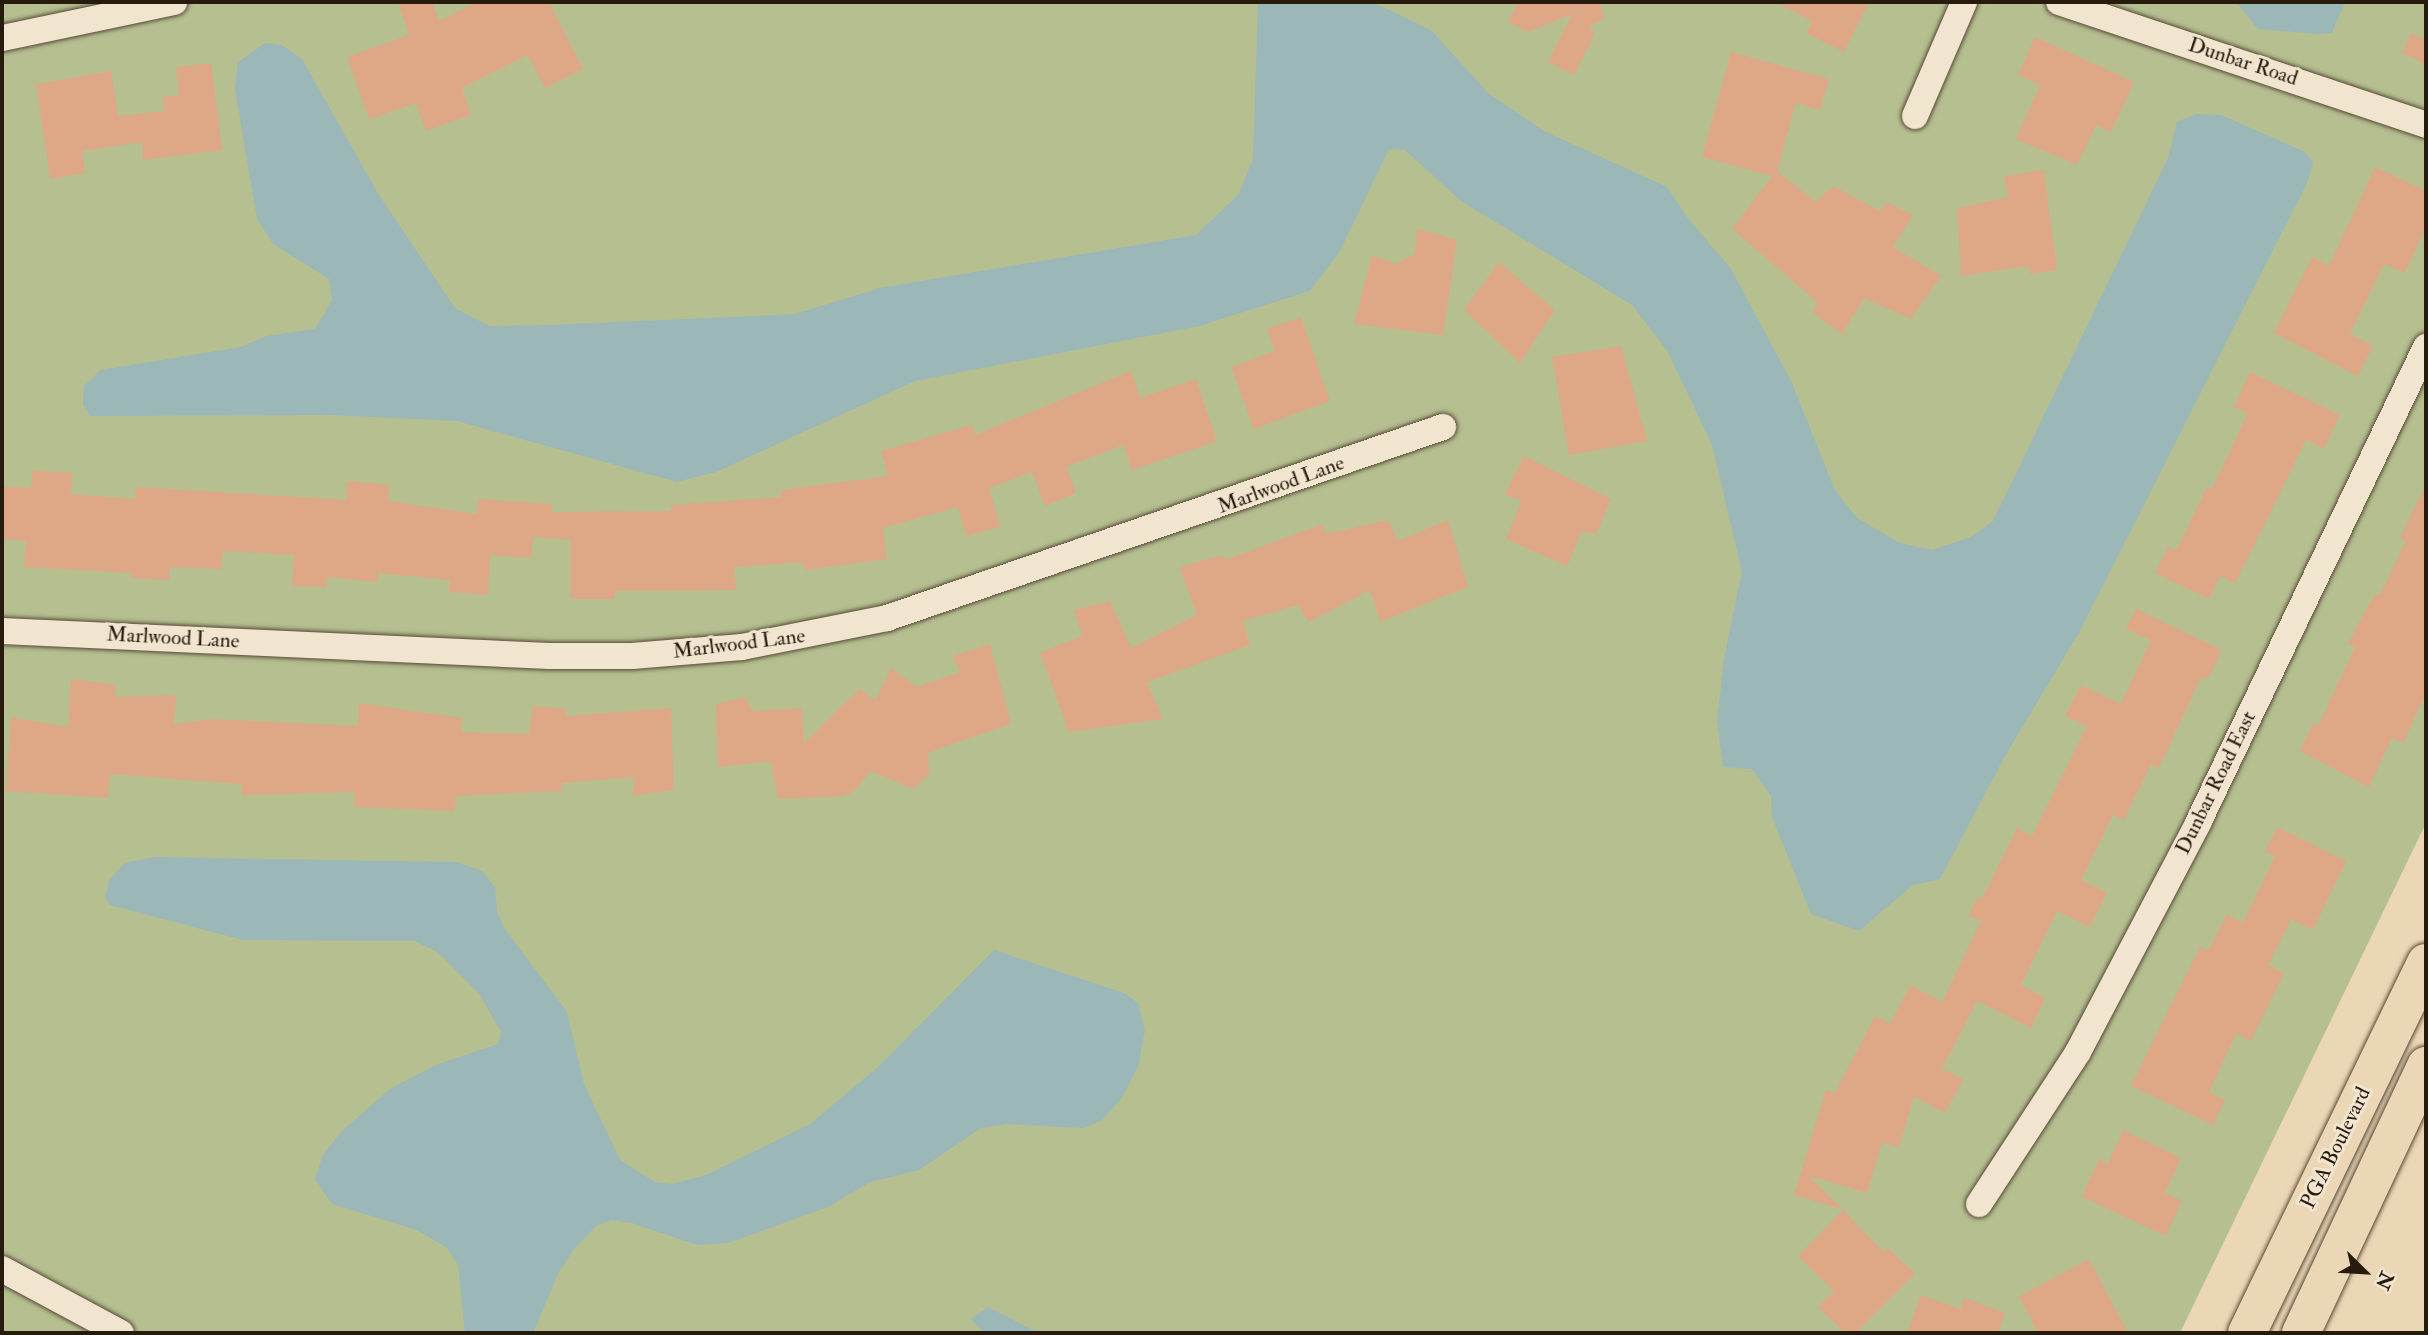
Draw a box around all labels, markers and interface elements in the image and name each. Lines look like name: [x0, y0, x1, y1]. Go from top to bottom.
street label: Dunbar Road: [2185, 32, 2301, 92]
street label: Marlwood Lane: [1214, 450, 1348, 520]
street label: Marlwood Lane: [106, 622, 240, 654]
street label: Marlwood Lane: [671, 623, 807, 665]
street label: Dunbar Road East: [2170, 707, 2262, 859]
street label: PGA Boulevard: [2296, 1083, 2376, 1213]
north arrow: [2330, 1237, 2400, 1307]
text: N: [2370, 1268, 2399, 1293]

